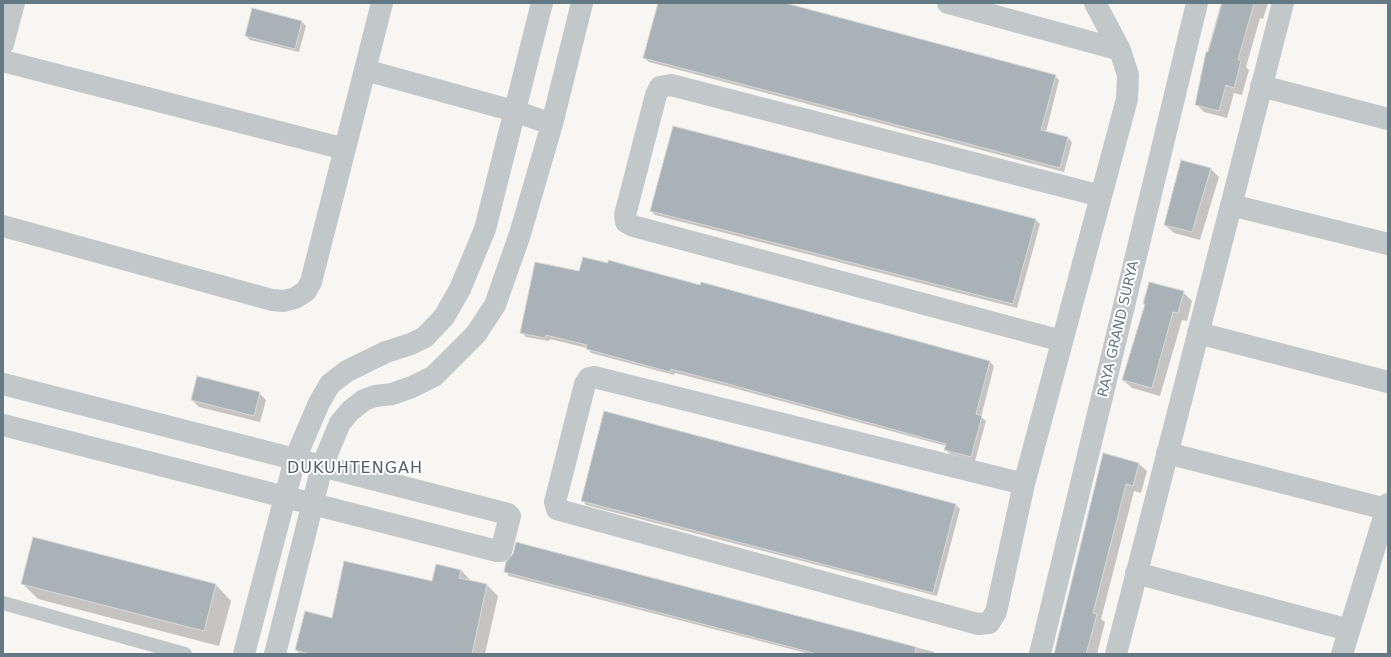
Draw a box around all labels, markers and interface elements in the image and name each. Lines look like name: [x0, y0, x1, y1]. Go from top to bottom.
street label: RAYA GRAND SURYA: [1095, 259, 1143, 399]
district label: DUKUHTENGAH: [287, 459, 423, 479]

